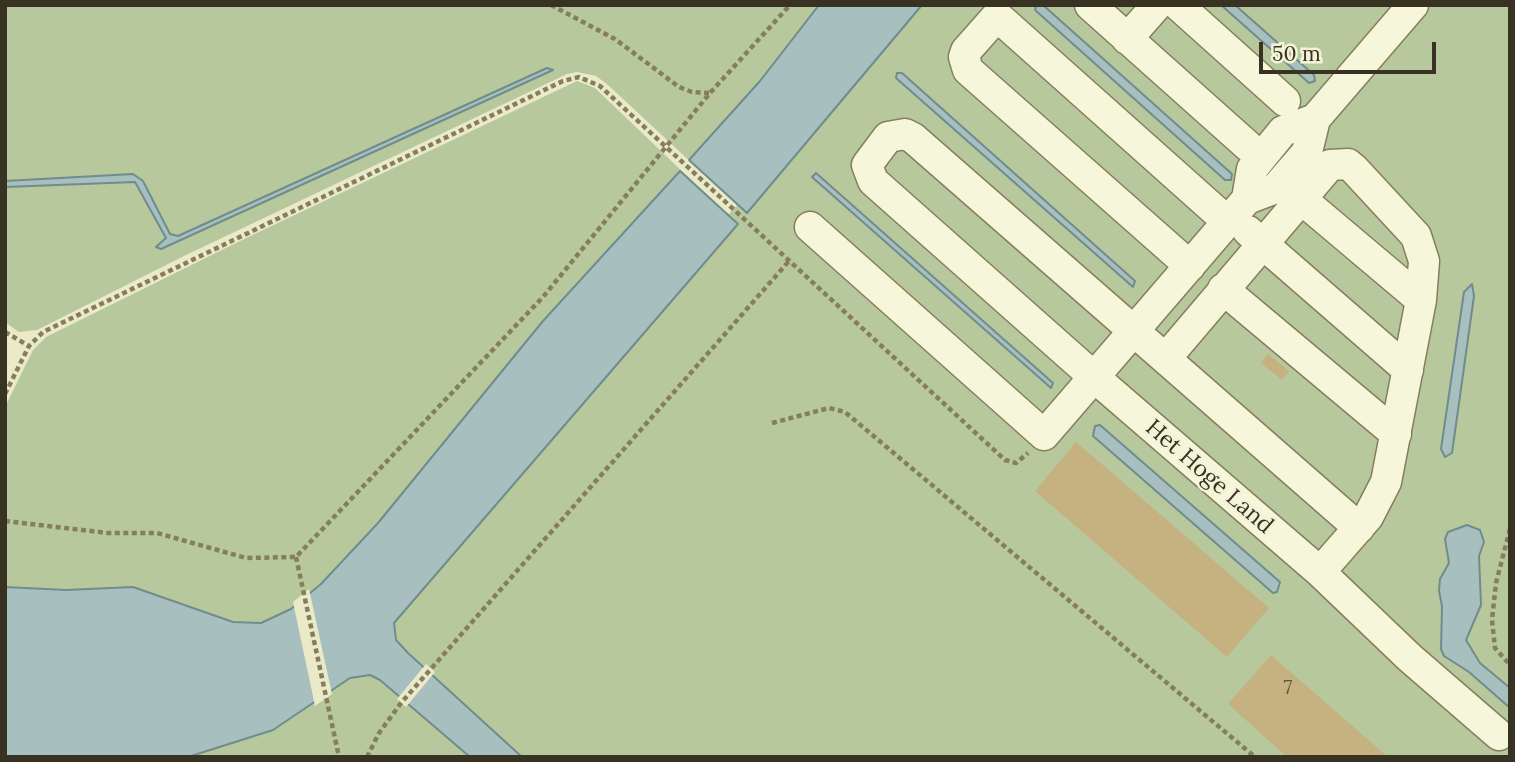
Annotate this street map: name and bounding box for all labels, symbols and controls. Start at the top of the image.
scale bar [1263,28,1440,72]
text: 50 m [1272,40,1321,67]
street label: Het Hoge Land [1140,414,1278,540]
house number: 7 [1284,678,1292,700]

